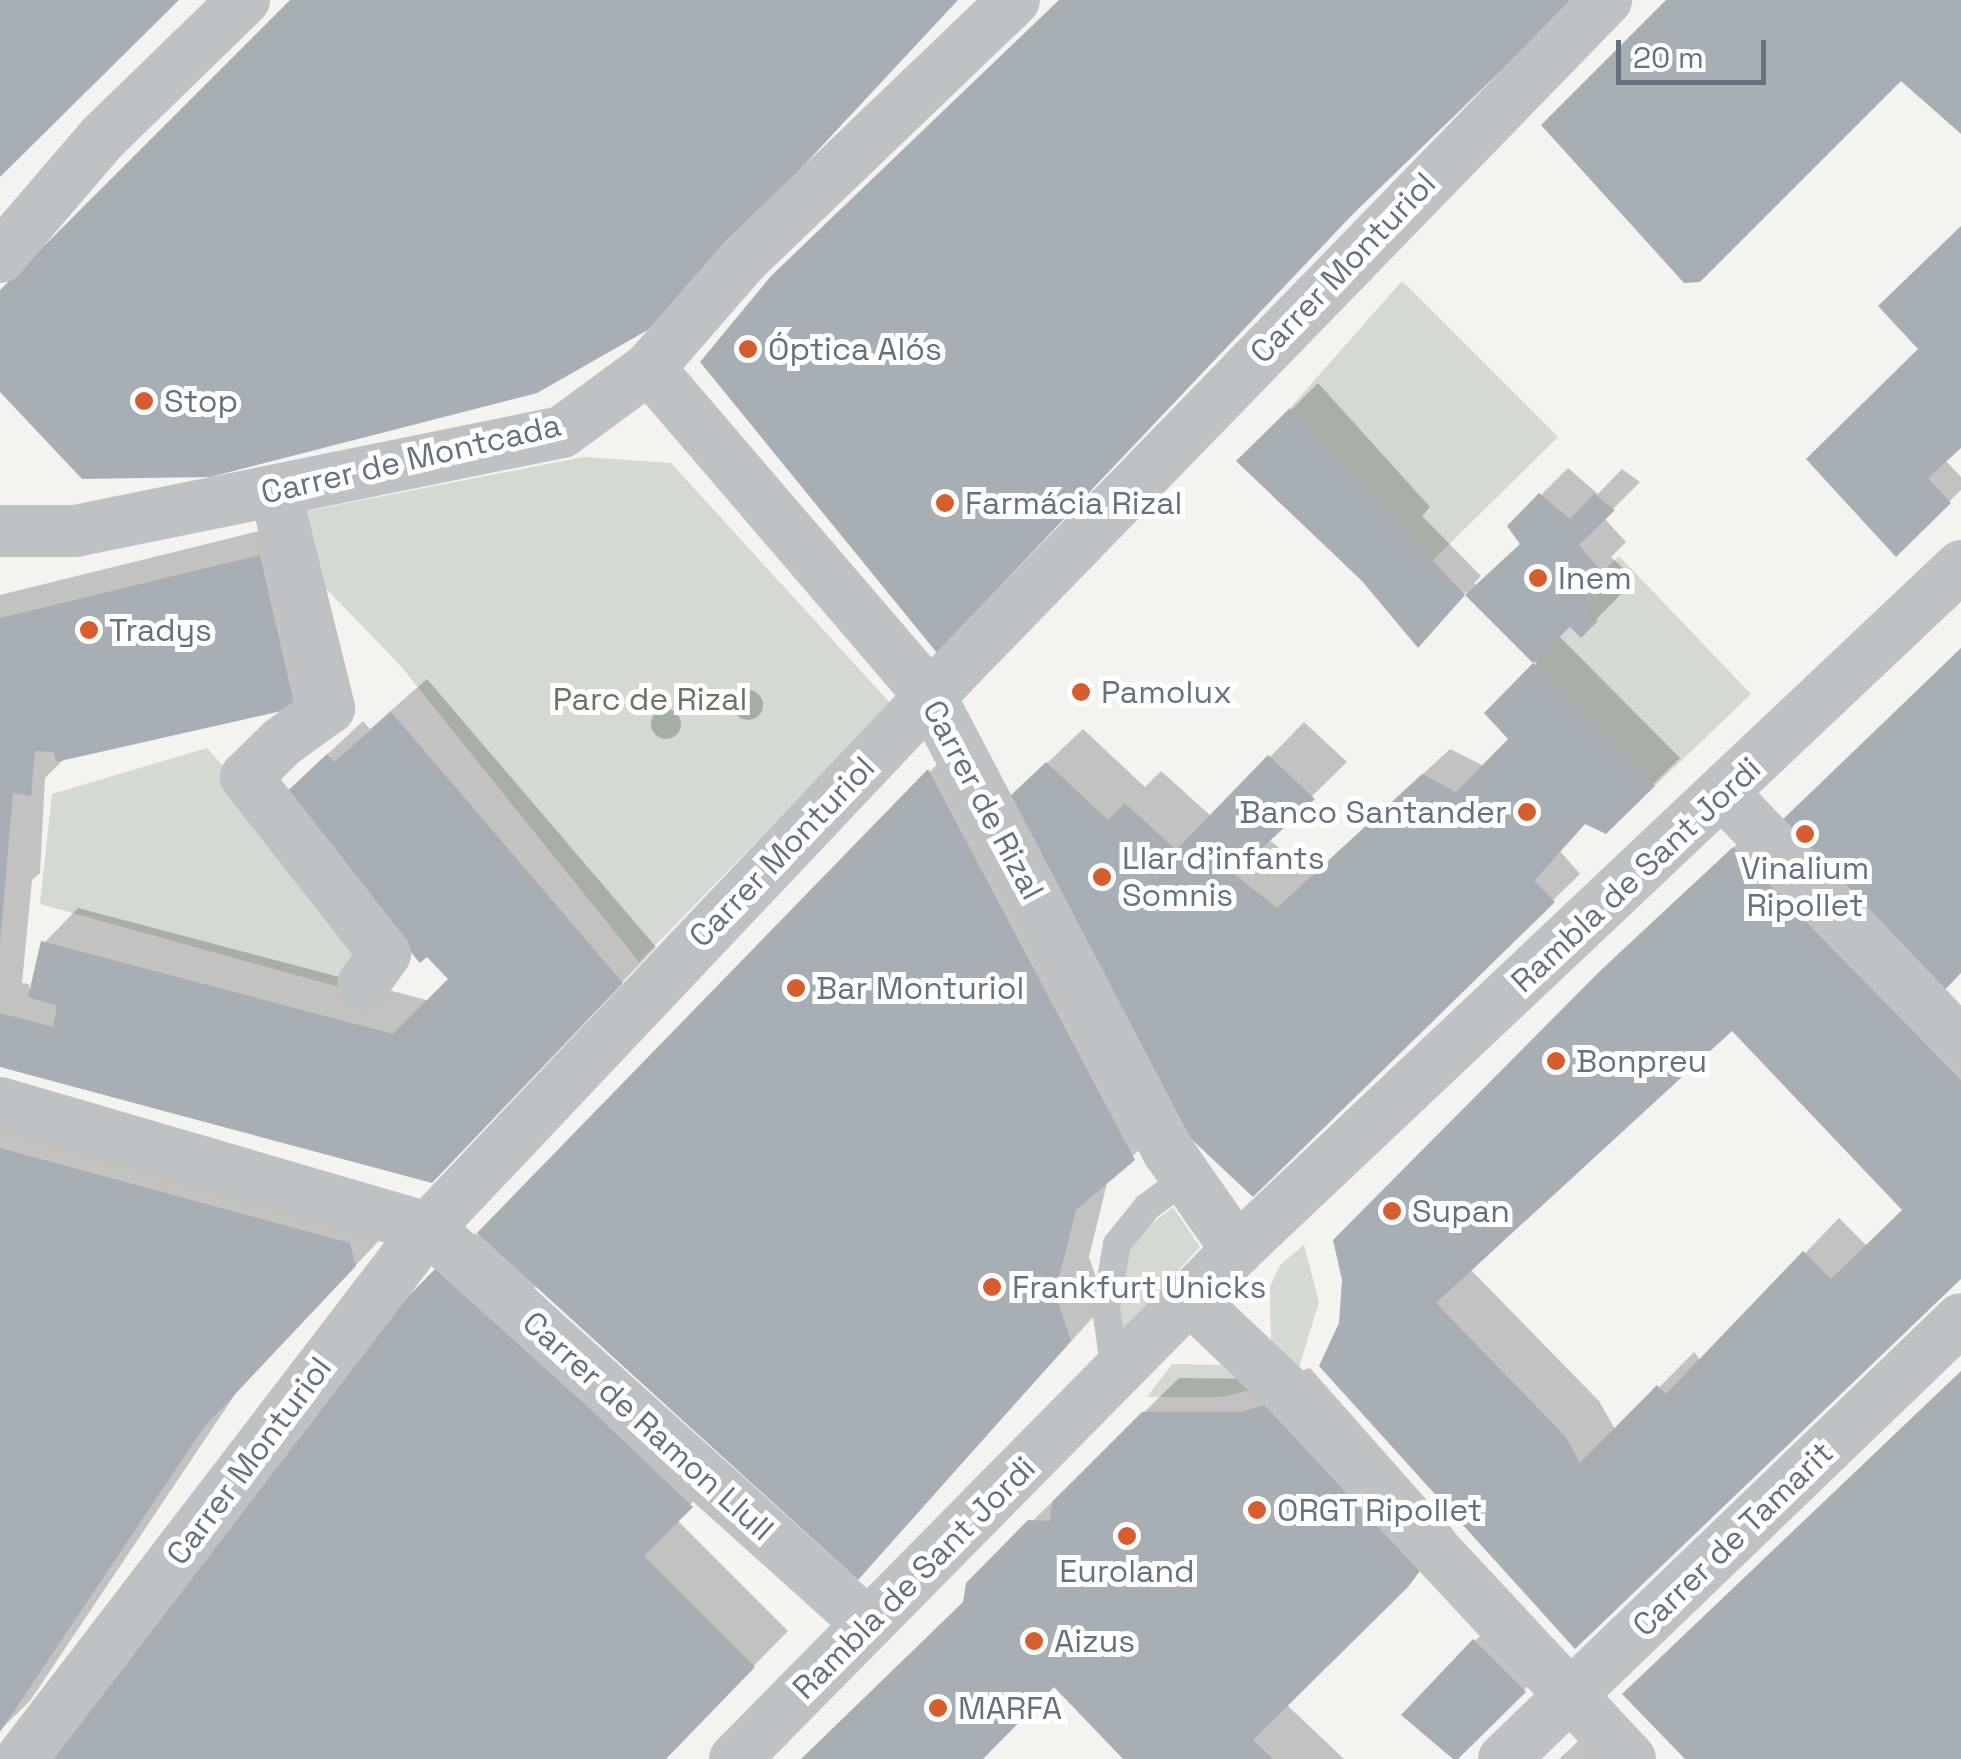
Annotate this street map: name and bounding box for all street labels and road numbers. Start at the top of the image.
street label: Carrer Monturiol [1242,165,1444,371]
street label: Carrer de Montcada [257,406,565,512]
street label: Carrer de Rizal [914,694,1052,906]
street label: Carrer Monturiol [681,749,883,955]
street label: Rambla de Sant Jordi [1503,749,1769,1001]
street label: Carrer de Ramon Llull [515,1303,781,1549]
street label: Carrer Monturiol [158,1350,340,1572]
street label: Carrer de Tamarit [1625,1433,1841,1645]
street label: Rambla de Sant Jordi [785,1449,1043,1707]

